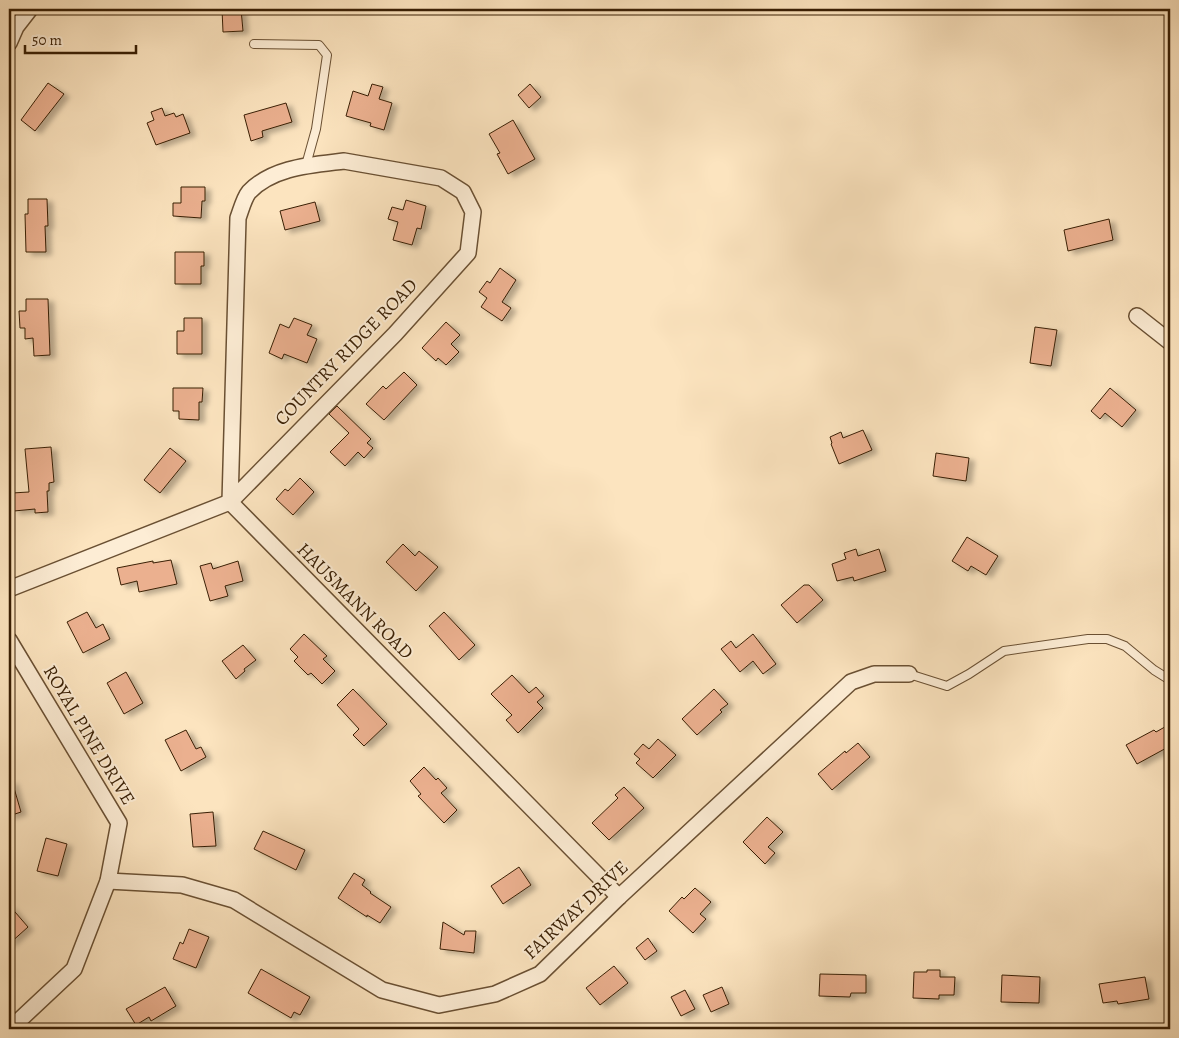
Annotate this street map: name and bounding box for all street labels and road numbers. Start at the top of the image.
street label: COUNTRY RIDGE ROAD [269,273,423,431]
street label: HAUSMANN ROAD [291,537,419,665]
street label: ROYAL PINE DRIVE [37,660,141,810]
street label: FAIRWAY DRIVE [518,855,634,965]

